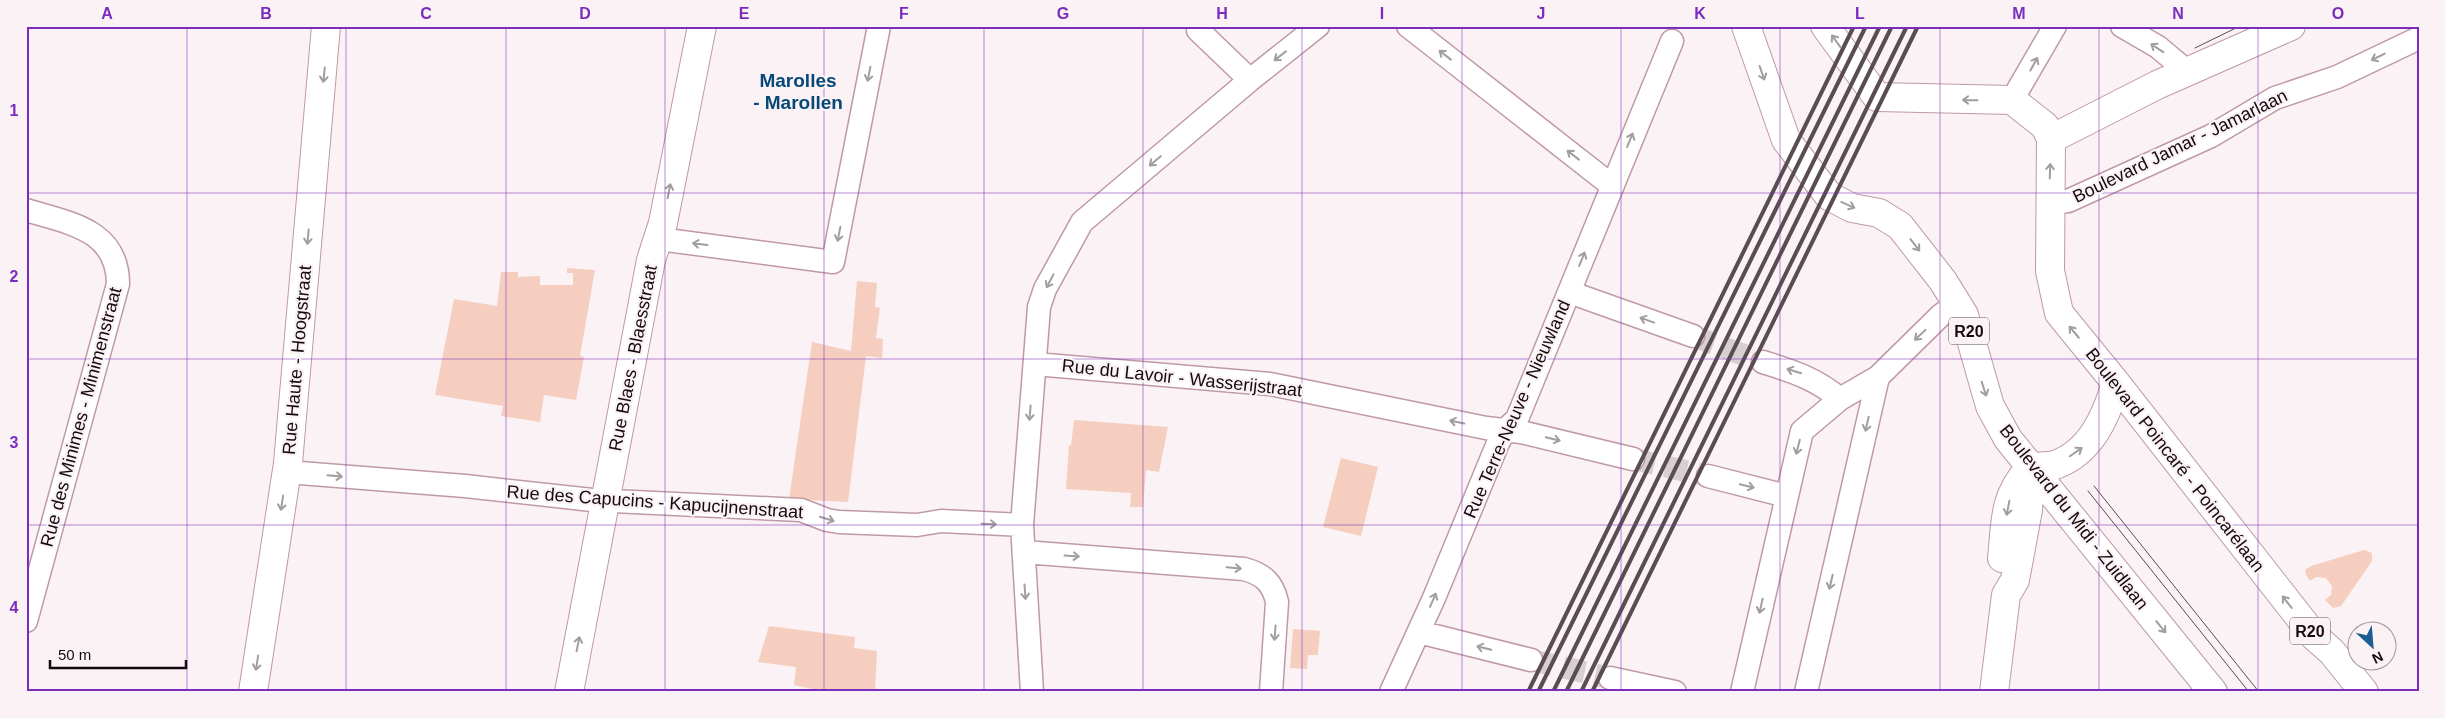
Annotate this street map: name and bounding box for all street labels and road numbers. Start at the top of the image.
street label: Boulevard Jamar - Jamarlaan [2070,85,2290,207]
street label: Rue Blaes - Blaesstraat [605,263,661,453]
street label: Rue Haute - Hoogstraat [279,264,315,456]
street label: Rue des Minimes - Minimenstraat [37,285,125,549]
street label: Rue Terre-Neuve - Nieuwland [1460,297,1574,521]
road number: R20 [1949,318,1989,344]
street label: Boulevard Poincaré - Poincarélaan [2081,344,2269,576]
street label: Rue du Lavoir - Wasserijstraat [1061,355,1303,401]
street label: Boulevard du Midi - Zuidlaan [1996,421,2152,613]
street label: Rue des Capucins - Kapucijnenstraat [506,482,804,522]
road number: R20 [2290,618,2330,644]

